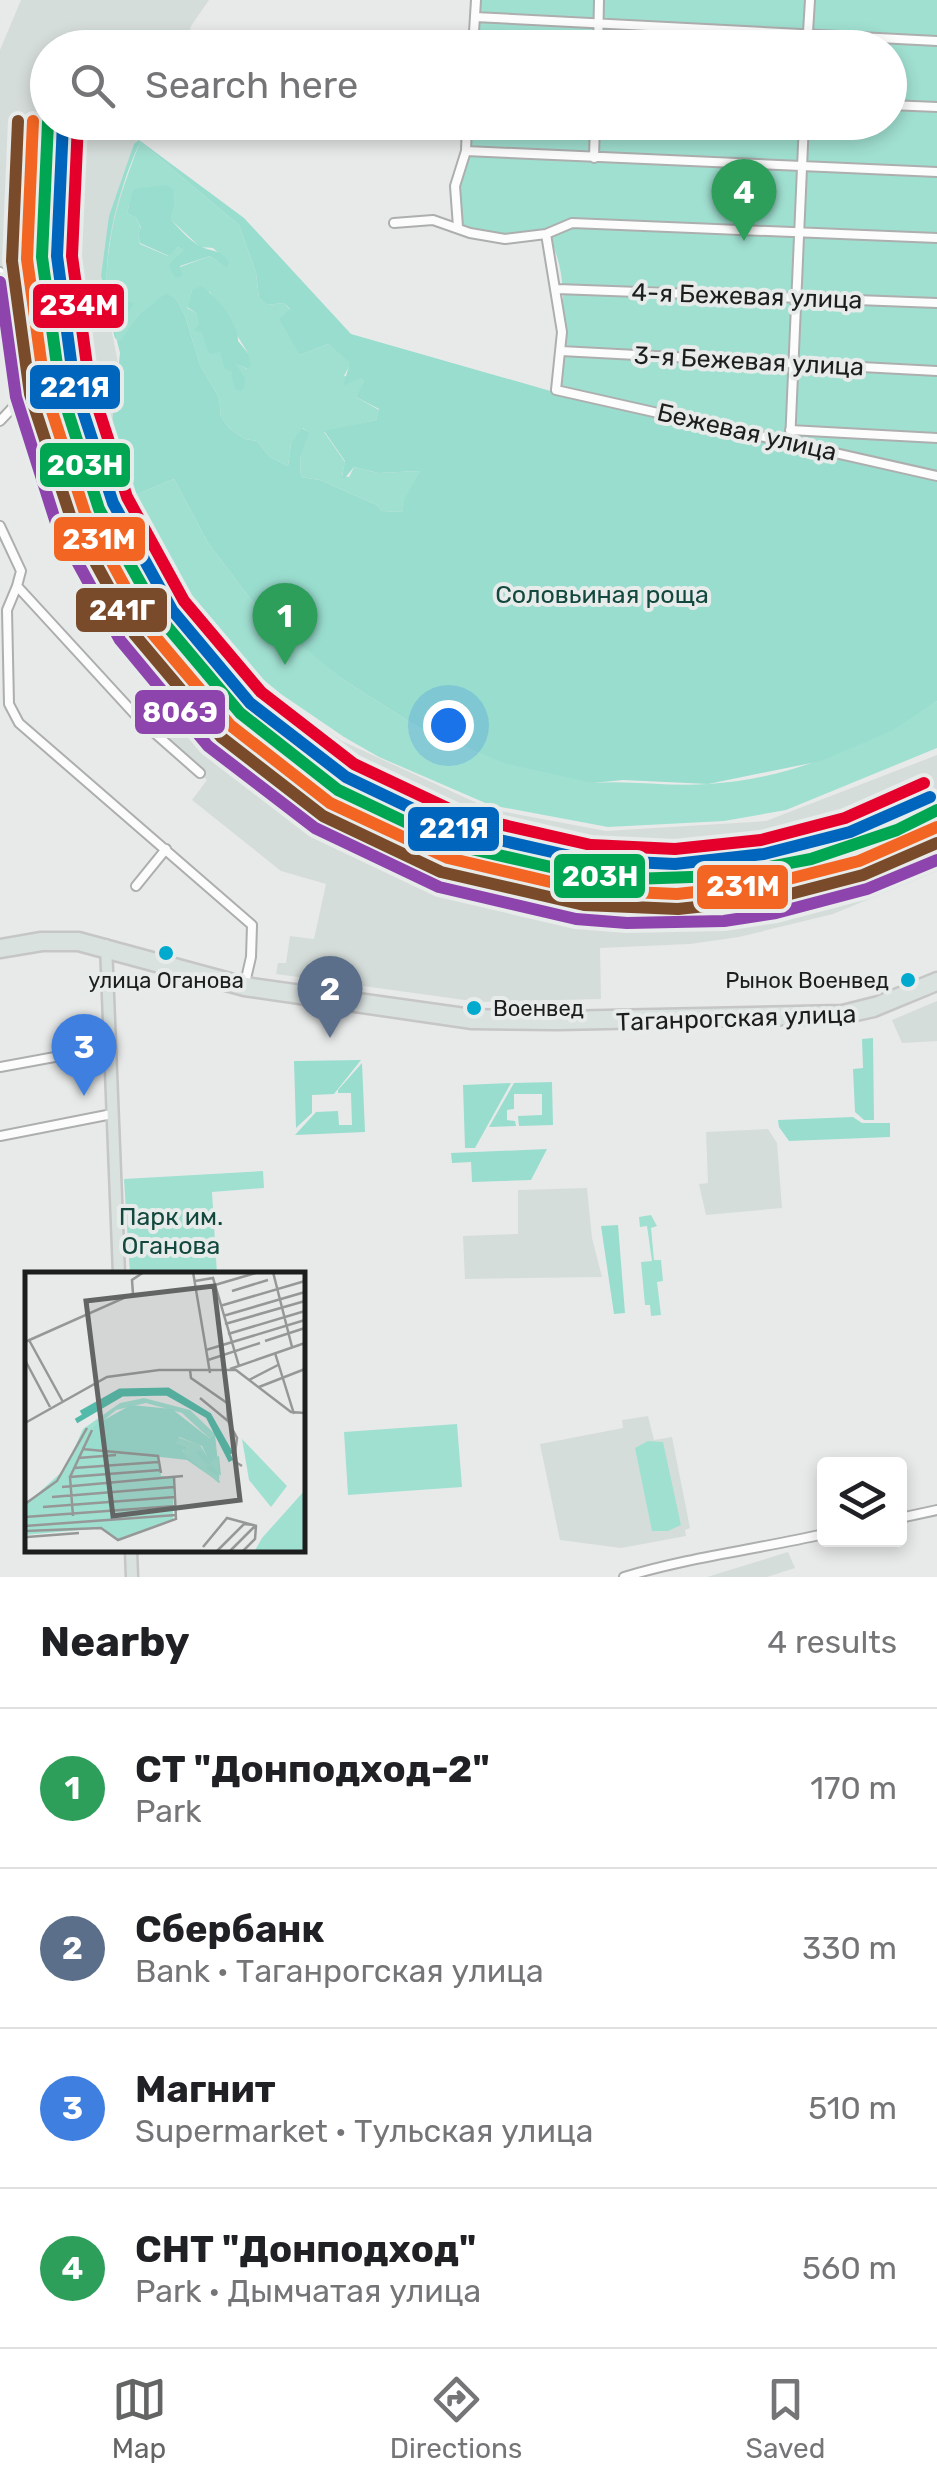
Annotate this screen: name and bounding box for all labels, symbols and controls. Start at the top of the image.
search box [30,30,907,140]
icon: search [65,58,120,113]
text: Search here [145,62,358,108]
pin: 4 [712,158,776,241]
street label: 4-я Бежевая улица [631,277,863,315]
line badge: 234М [31,282,126,330]
text: 234М [40,289,118,322]
street label: 3-я Бежевая улица [633,340,865,382]
line badge: 221Я [28,363,122,411]
text: 221Я [40,371,110,404]
street label: Бежевая улица [654,397,840,467]
line badge: 203Н [38,441,132,489]
text: 203Н [47,449,123,482]
line badge: 231М [52,515,147,563]
text: 231М [62,523,136,556]
park label: Соловьиная роща [495,580,709,609]
pin: 1 [252,582,318,665]
line badge: 241Г [74,586,169,634]
text: 241Г [89,594,155,627]
line badge: 806Э [133,688,227,736]
text: 806Э [142,696,218,729]
your location [423,700,474,751]
line badge: 221Я [406,805,501,853]
text: 221Я [419,812,489,845]
line badge: 203Н [552,852,647,900]
text: 203Н [562,860,638,893]
line badge: 231М [695,863,790,911]
text: 231М [706,870,780,903]
marker: улица Оганова [156,943,176,963]
pin: 2 [298,956,362,1038]
place label: улица Оганова [88,967,244,994]
place label: Рынок Военвед [725,967,889,994]
marker: Рынок Военвед [898,970,918,990]
place label: Военвед [493,995,584,1022]
marker: Военвед [464,998,484,1018]
street label: Таганрогская улица [615,999,857,1037]
pin: 3 [52,1014,116,1096]
park label: Парк им. Оганова [119,1202,223,1260]
inset map [25,1272,305,1552]
map controls [817,1457,907,1547]
button: layers [817,1457,907,1547]
text: Nearby [40,1617,190,1667]
text: 4 results [767,1623,897,1661]
text: СТ "Донподход-2" [135,1746,490,1792]
text: 1 [65,1769,80,1807]
text: 170 m [810,1769,897,1807]
text: Park [135,1792,202,1830]
text: Сбербанк [135,1906,325,1952]
text: 2 [62,1929,83,1967]
text: 330 m [802,1929,897,1967]
text: Bank · Таганрогская улица [135,1952,544,1990]
text: Магнит [135,2066,276,2112]
text: 3 [62,2089,83,2127]
text: 510 m [808,2089,897,2127]
text: Supermarket · Тульская улица [135,2112,593,2150]
text: СНТ "Донподход" [135,2226,476,2272]
text: 4 [62,2249,83,2287]
text: 560 m [802,2249,897,2287]
text: Park · Дымчатая улица [135,2272,481,2310]
tab: Map [112,2372,167,2465]
tab: Directions [390,2372,522,2465]
tab: Saved [745,2372,825,2465]

